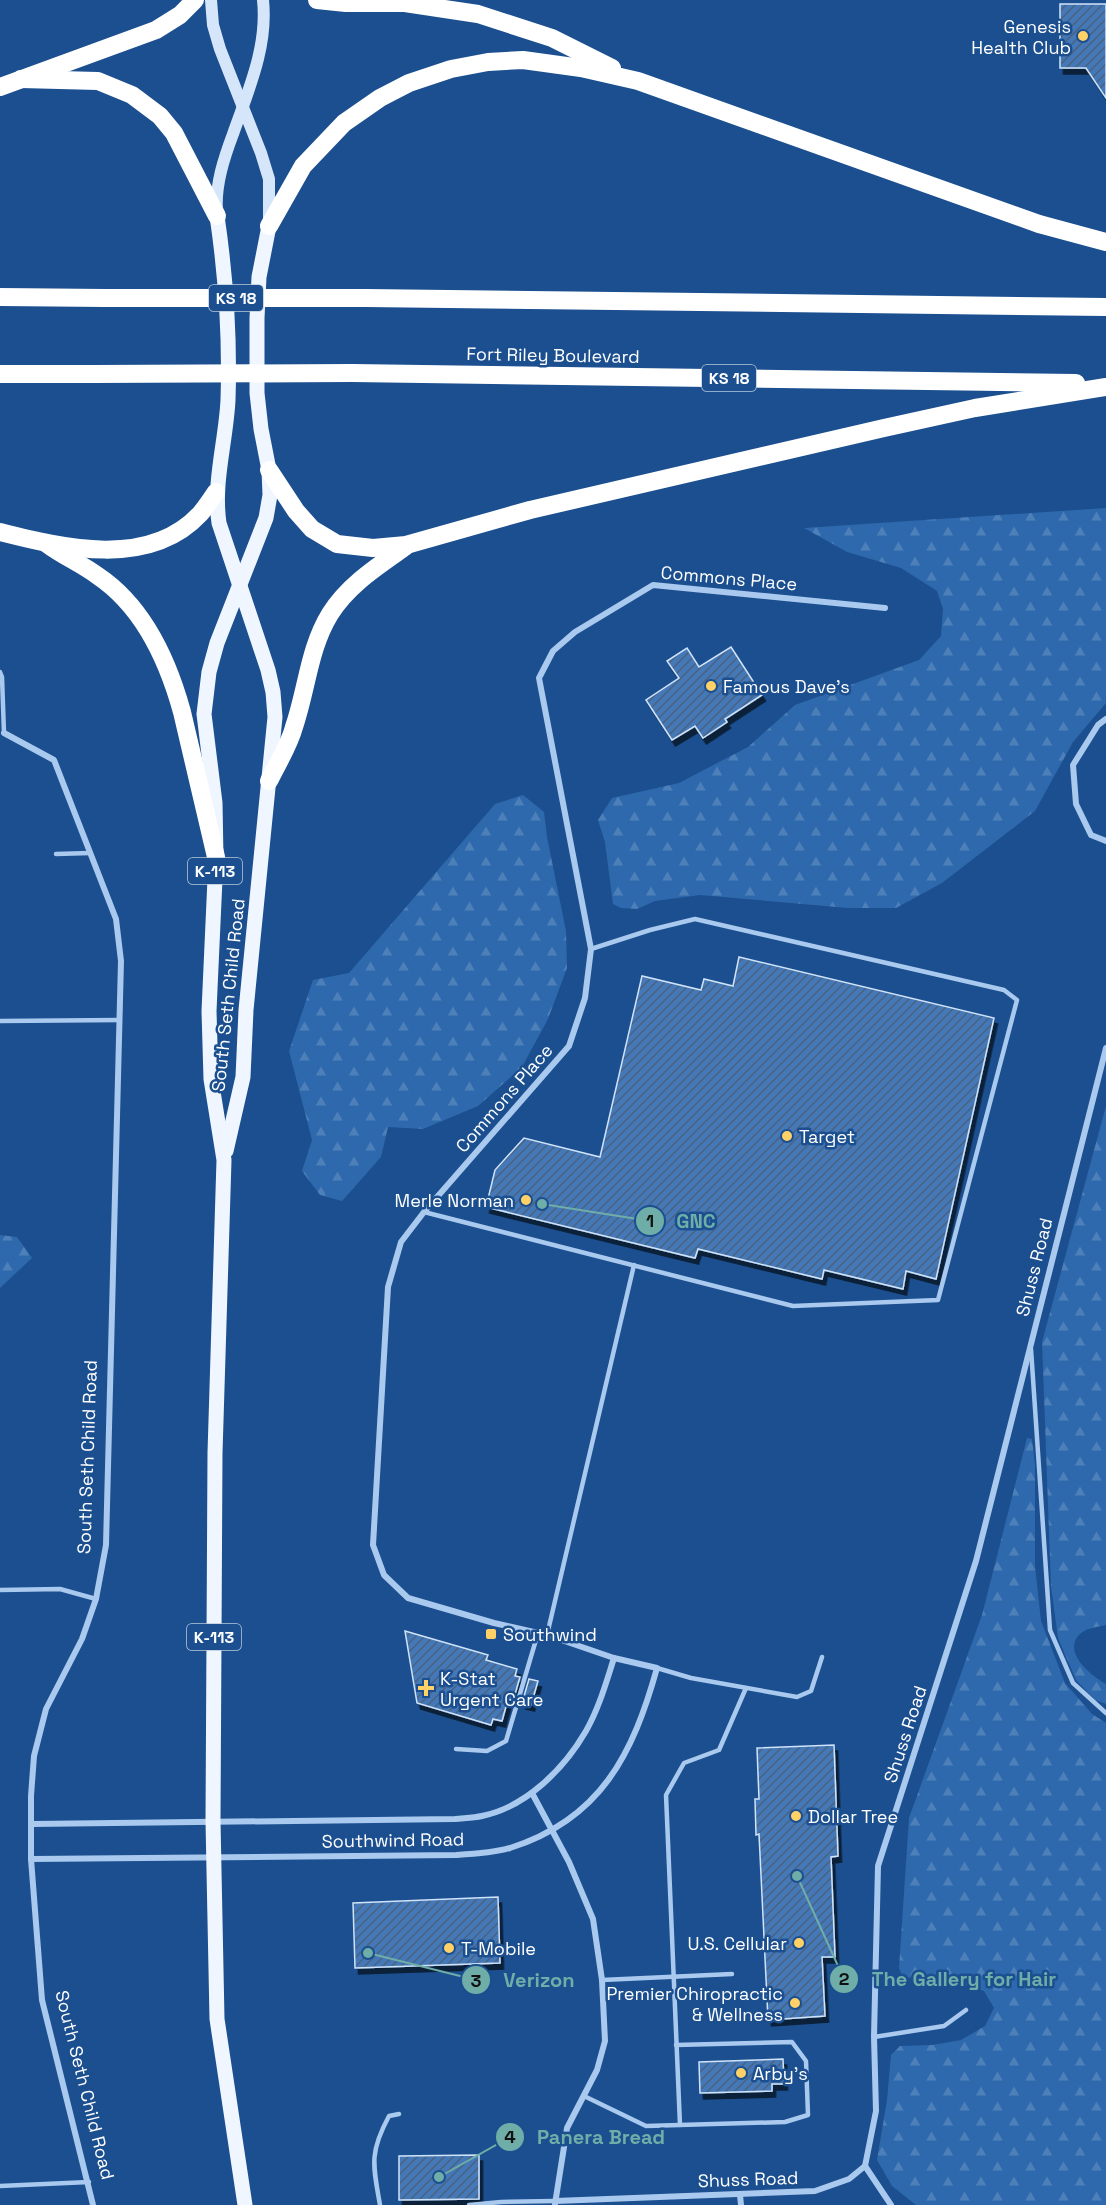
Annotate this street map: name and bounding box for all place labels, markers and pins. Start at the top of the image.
place label: Genesis Health Club [971,15,1071,59]
marker: Genesis Health Club [1076,29,1090,43]
place label: Famous Dave's [723,675,850,698]
marker: Famous Dave's [704,679,718,693]
place label: Target [799,1125,855,1148]
marker: Target [780,1129,794,1143]
place label: Merle Norman [395,1189,514,1212]
marker: Merle Norman [519,1193,533,1207]
callout: GNC [635,1202,728,1240]
place label: Southwind [503,1623,597,1646]
marker: Southwind [484,1627,498,1641]
place label: K-Stat Urgent Care [440,1667,543,1711]
marker: K-Stat Urgent Care [417,1679,435,1697]
place label: Dollar Tree [808,1805,898,1828]
marker: Dollar Tree [789,1809,803,1823]
place label: U.S. Cellular [688,1932,787,1955]
marker: U.S. Cellular [792,1936,806,1950]
place label: T-Mobile [461,1937,536,1960]
marker: T-Mobile [442,1941,456,1955]
callout: The Gallery for Hair [829,1960,1068,1998]
callout: Verizon [461,1961,587,1999]
place label: Premier Chiropractic & Wellness [606,1982,783,2026]
marker: Premier Chiropractic & Wellness [788,1996,802,2010]
place label: Arby's [753,2062,808,2085]
marker: Arby's [734,2066,748,2080]
callout: Panera Bread [495,2118,677,2156]

